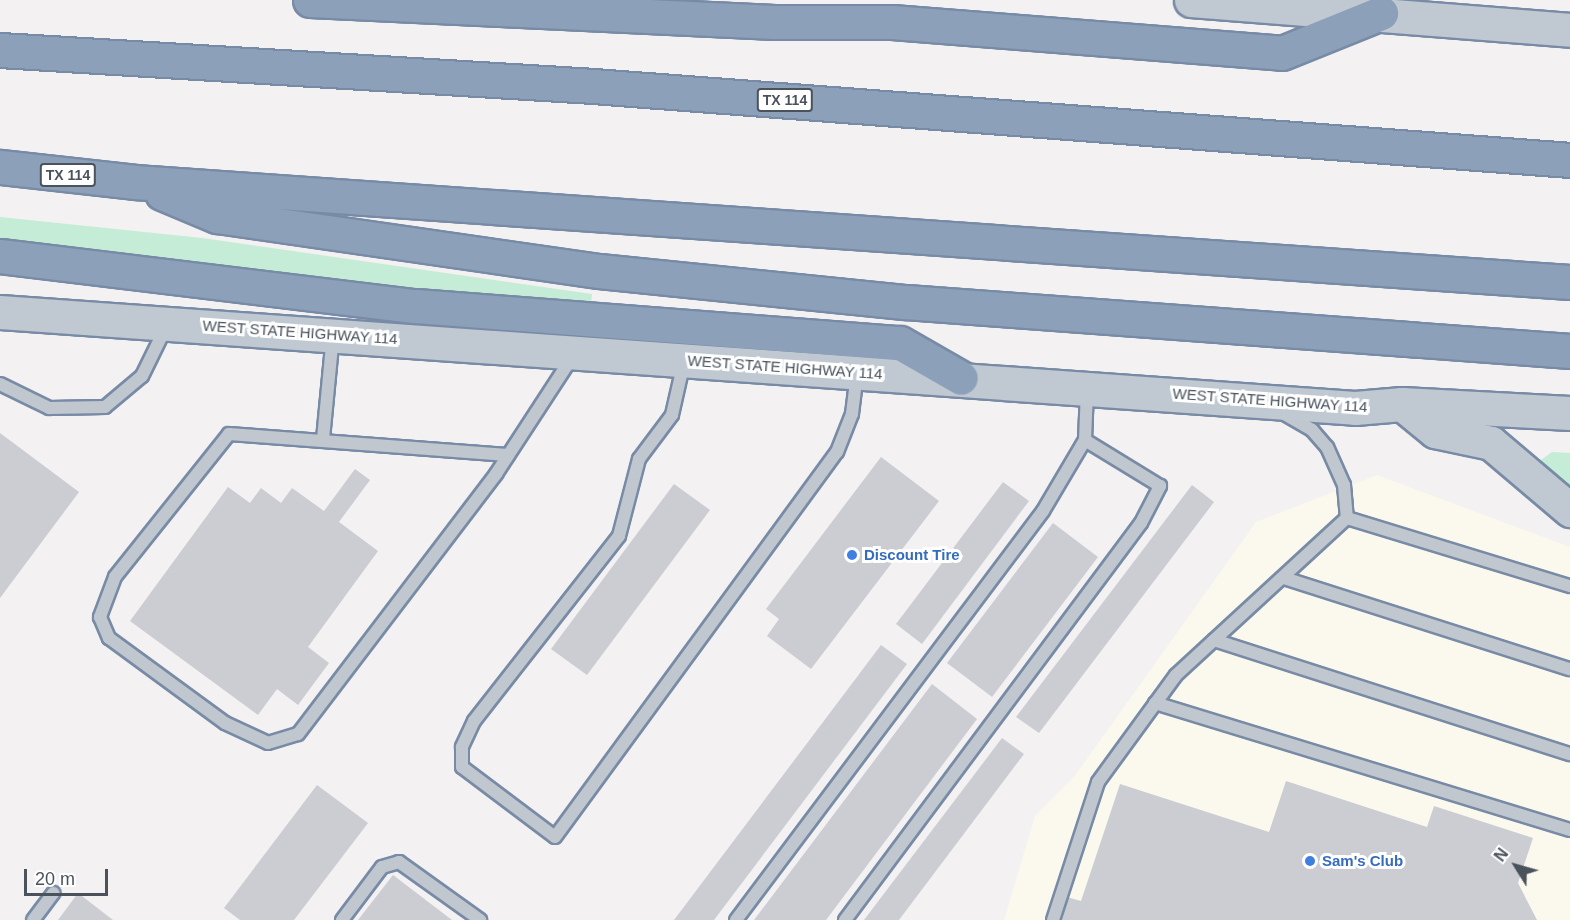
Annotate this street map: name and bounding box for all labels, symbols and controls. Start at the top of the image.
road number: TX 114 [756,89,814,111]
road number: TX 114 [40,164,97,186]
street label: WEST STATE HIGHWAY 114 [202,316,398,348]
street label: WEST STATE HIGHWAY 114 [687,351,883,383]
street label: WEST STATE HIGHWAY 114 [1172,384,1368,416]
place label: Discount Tire [864,546,960,564]
marker: Discount Tire [845,548,859,562]
north arrow [1486,836,1546,896]
text: N [1491,845,1511,865]
place label: Sam's Club [1322,852,1403,870]
marker: Sam's Club [1303,854,1317,868]
scale bar [27,857,111,895]
text: 20 m [35,869,75,889]

